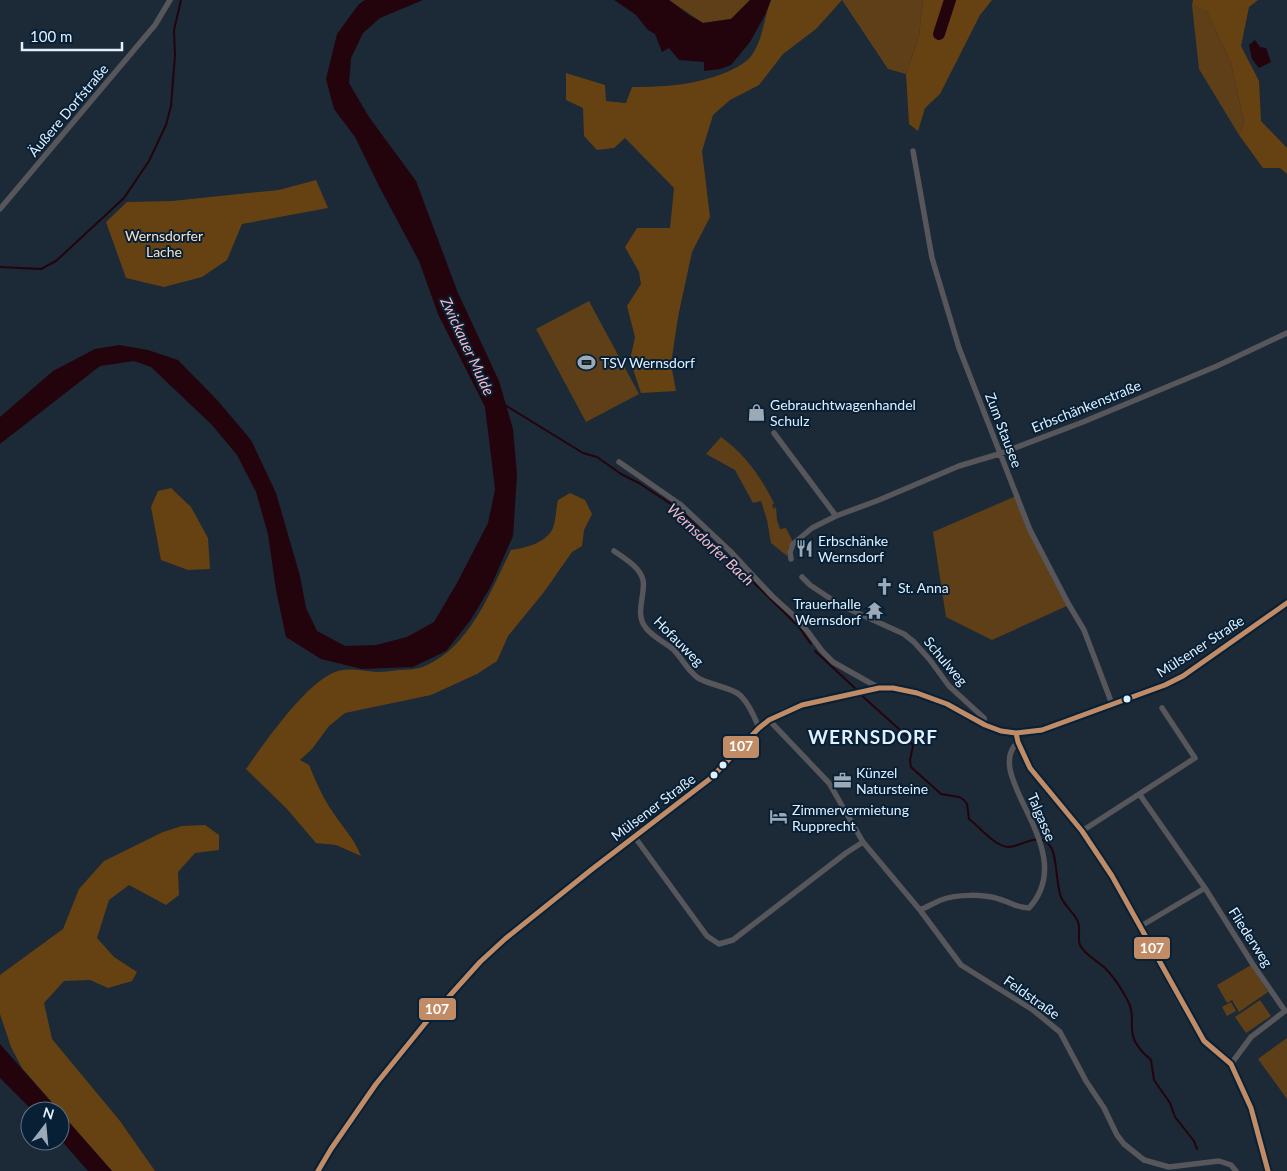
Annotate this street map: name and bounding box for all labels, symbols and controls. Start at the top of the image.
scale bar [22,20,122,52]
text: 100 m [30,27,72,45]
street label: Äußere Dorfstraße [24,60,112,160]
park label: Wernsdorfer Lache [125,227,203,260]
water label: Zwickauer Mulde [437,293,499,398]
sports icon: TSV Wernsdorf [577,352,597,372]
place label: TSV Wernsdorf [601,354,695,371]
street label: Erbschänkenstraße [1029,376,1143,436]
street label: Zum Stausee [982,390,1026,470]
place label: Gebrauchtwagenhandel Schulz [770,396,916,429]
shop icon: Gebrauchtwagenhandel Schulz [746,402,766,422]
water label: Wernsdorfer Bach [664,499,758,589]
place label: Erbschänke Wernsdorf [818,532,888,565]
restaurant icon: Erbschänke Wernsdorf [794,538,814,558]
church icon: St. Anna [874,577,894,597]
place label: St. Anna [898,579,949,596]
place label: Trauerhalle Wernsdorf [793,595,861,628]
temple icon: Trauerhalle Wernsdorf [865,601,885,621]
street label: Mülsener Straße [1153,611,1247,681]
street label: Hofauweg [651,613,707,669]
street label: Schulweg [921,633,971,689]
unlabelled marker [1122,694,1132,704]
district label: WERNSDORF [808,725,938,748]
line badge: 107 [722,735,760,759]
text: 107 [729,737,753,754]
unlabelled marker [718,760,728,770]
place label: Künzel Natursteine [856,764,928,797]
street label: Mülsener Straße [608,770,698,844]
unlabelled marker [709,770,719,780]
office icon: Künzel Natursteine [832,770,852,790]
street label: Talgasse [1024,790,1060,844]
place label: Zimmervermietung Rupprecht [792,801,909,834]
hotel icon: Zimmervermietung Rupprecht [768,807,788,827]
street label: Fliederweg [1225,904,1277,970]
line badge: 107 [1133,936,1171,960]
text: 107 [1140,939,1164,956]
street label: Feldstraße [1001,972,1063,1022]
line badge: 107 [418,997,457,1021]
text: 107 [425,1000,449,1017]
north arrow [20,1101,70,1151]
text: N [41,1103,56,1123]

